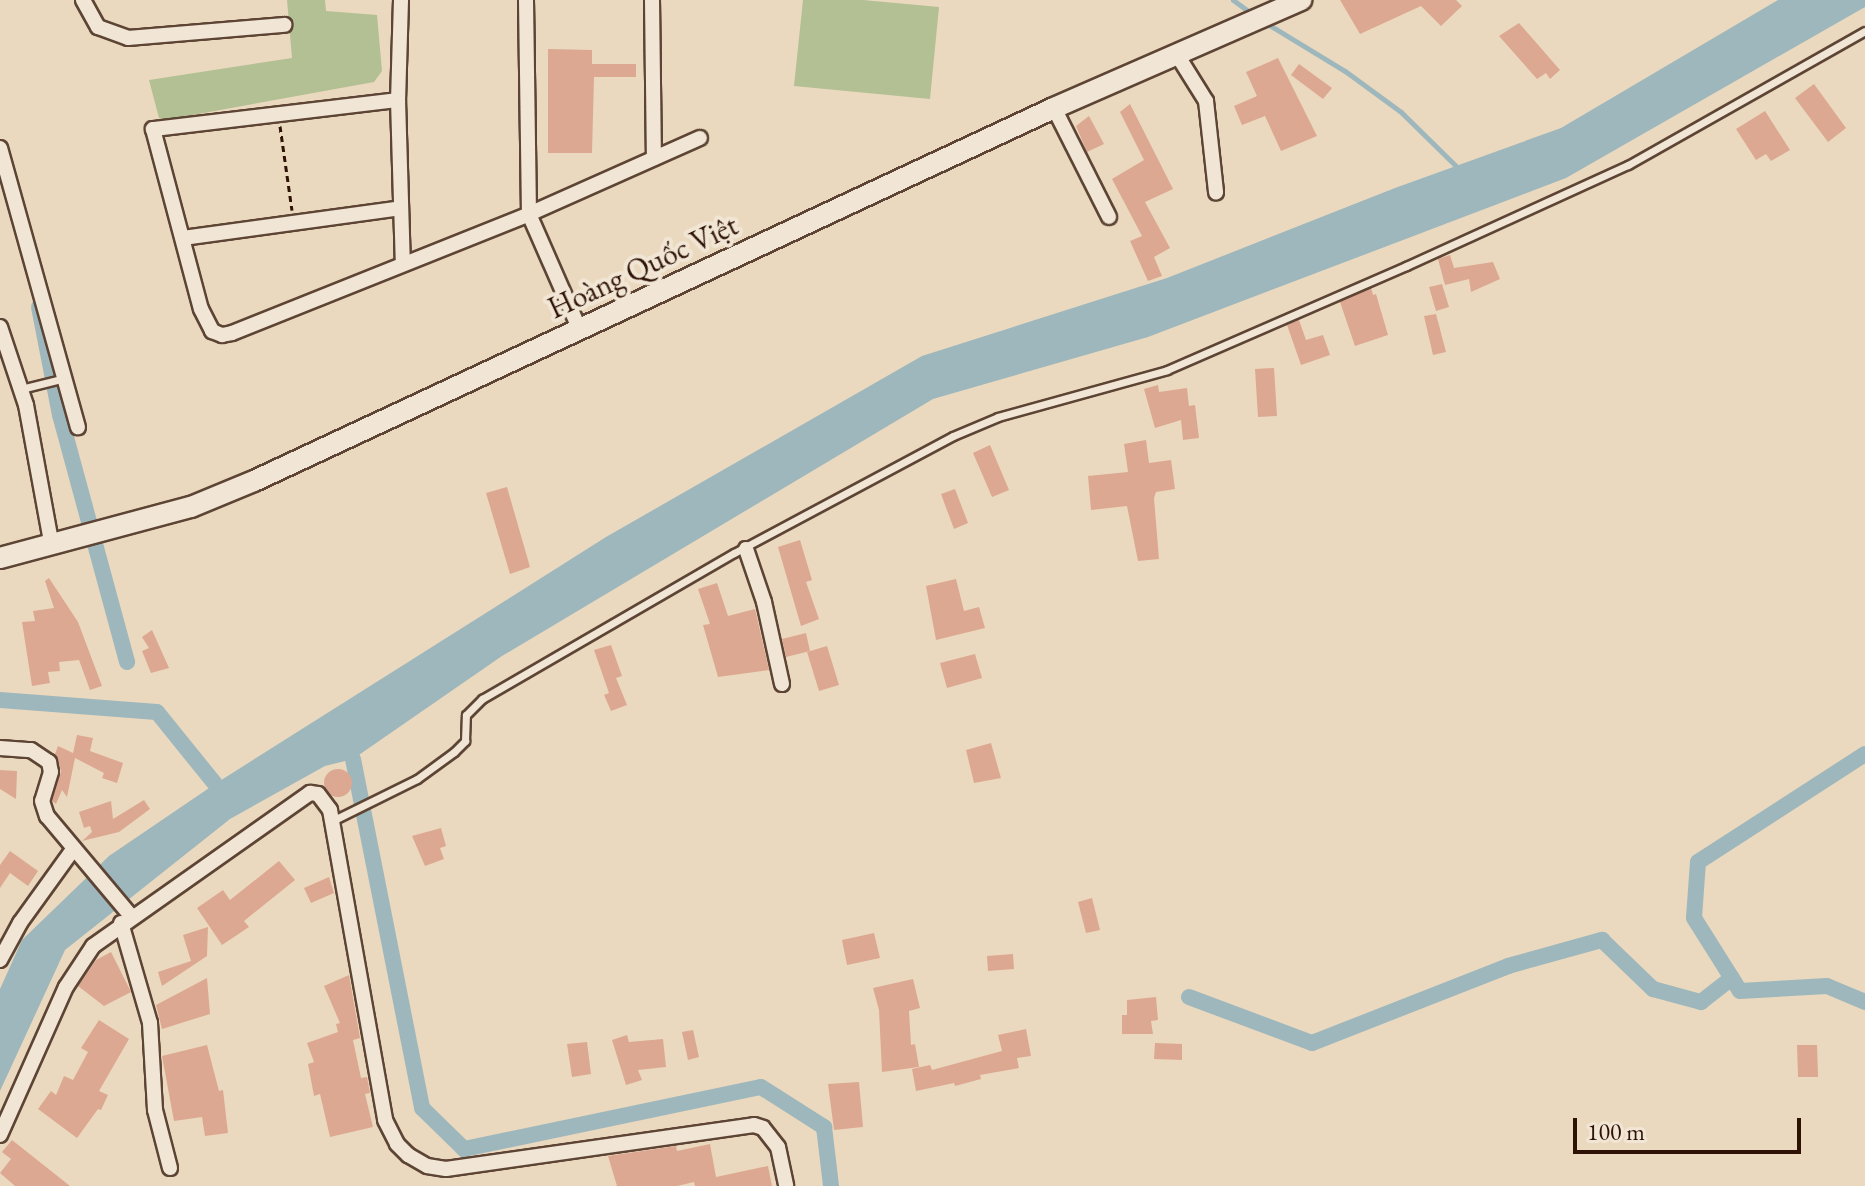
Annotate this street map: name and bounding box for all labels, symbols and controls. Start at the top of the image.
street label: Hoàng Quốc Việt [542,207,744,327]
scale bar [1577,1102,1805,1152]
text: 100 m [1587,1116,1645,1147]

